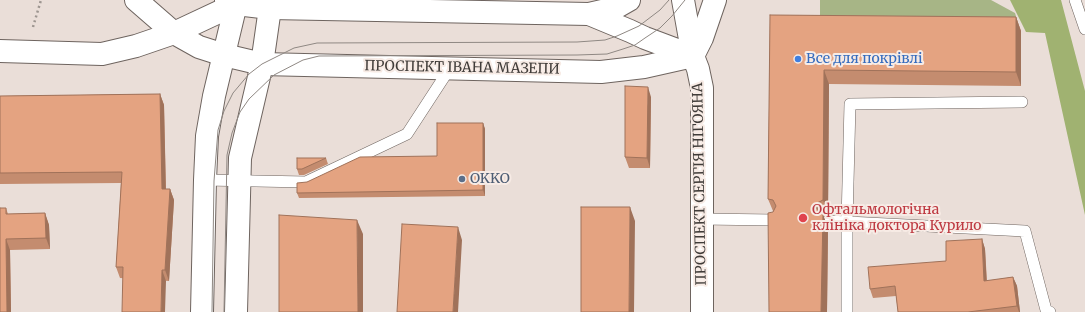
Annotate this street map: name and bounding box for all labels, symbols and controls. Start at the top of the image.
place label: Все для покрівлі [806,51,923,67]
marker: Все для покрівлі [793,54,803,64]
street label: ПРОСПЕКТ ІВАНА МАЗЕПИ [364,58,560,78]
street label: ПРОСПЕКТ СЕРГІЯ НІГОЯНА [690,82,710,286]
place label: OKKO [470,171,510,187]
marker: OKKO [457,174,467,184]
place label: Офтальмологічна клініка доктора Курило [812,202,981,234]
marker: Офтальмологічна клініка доктора Курило [797,212,809,224]

